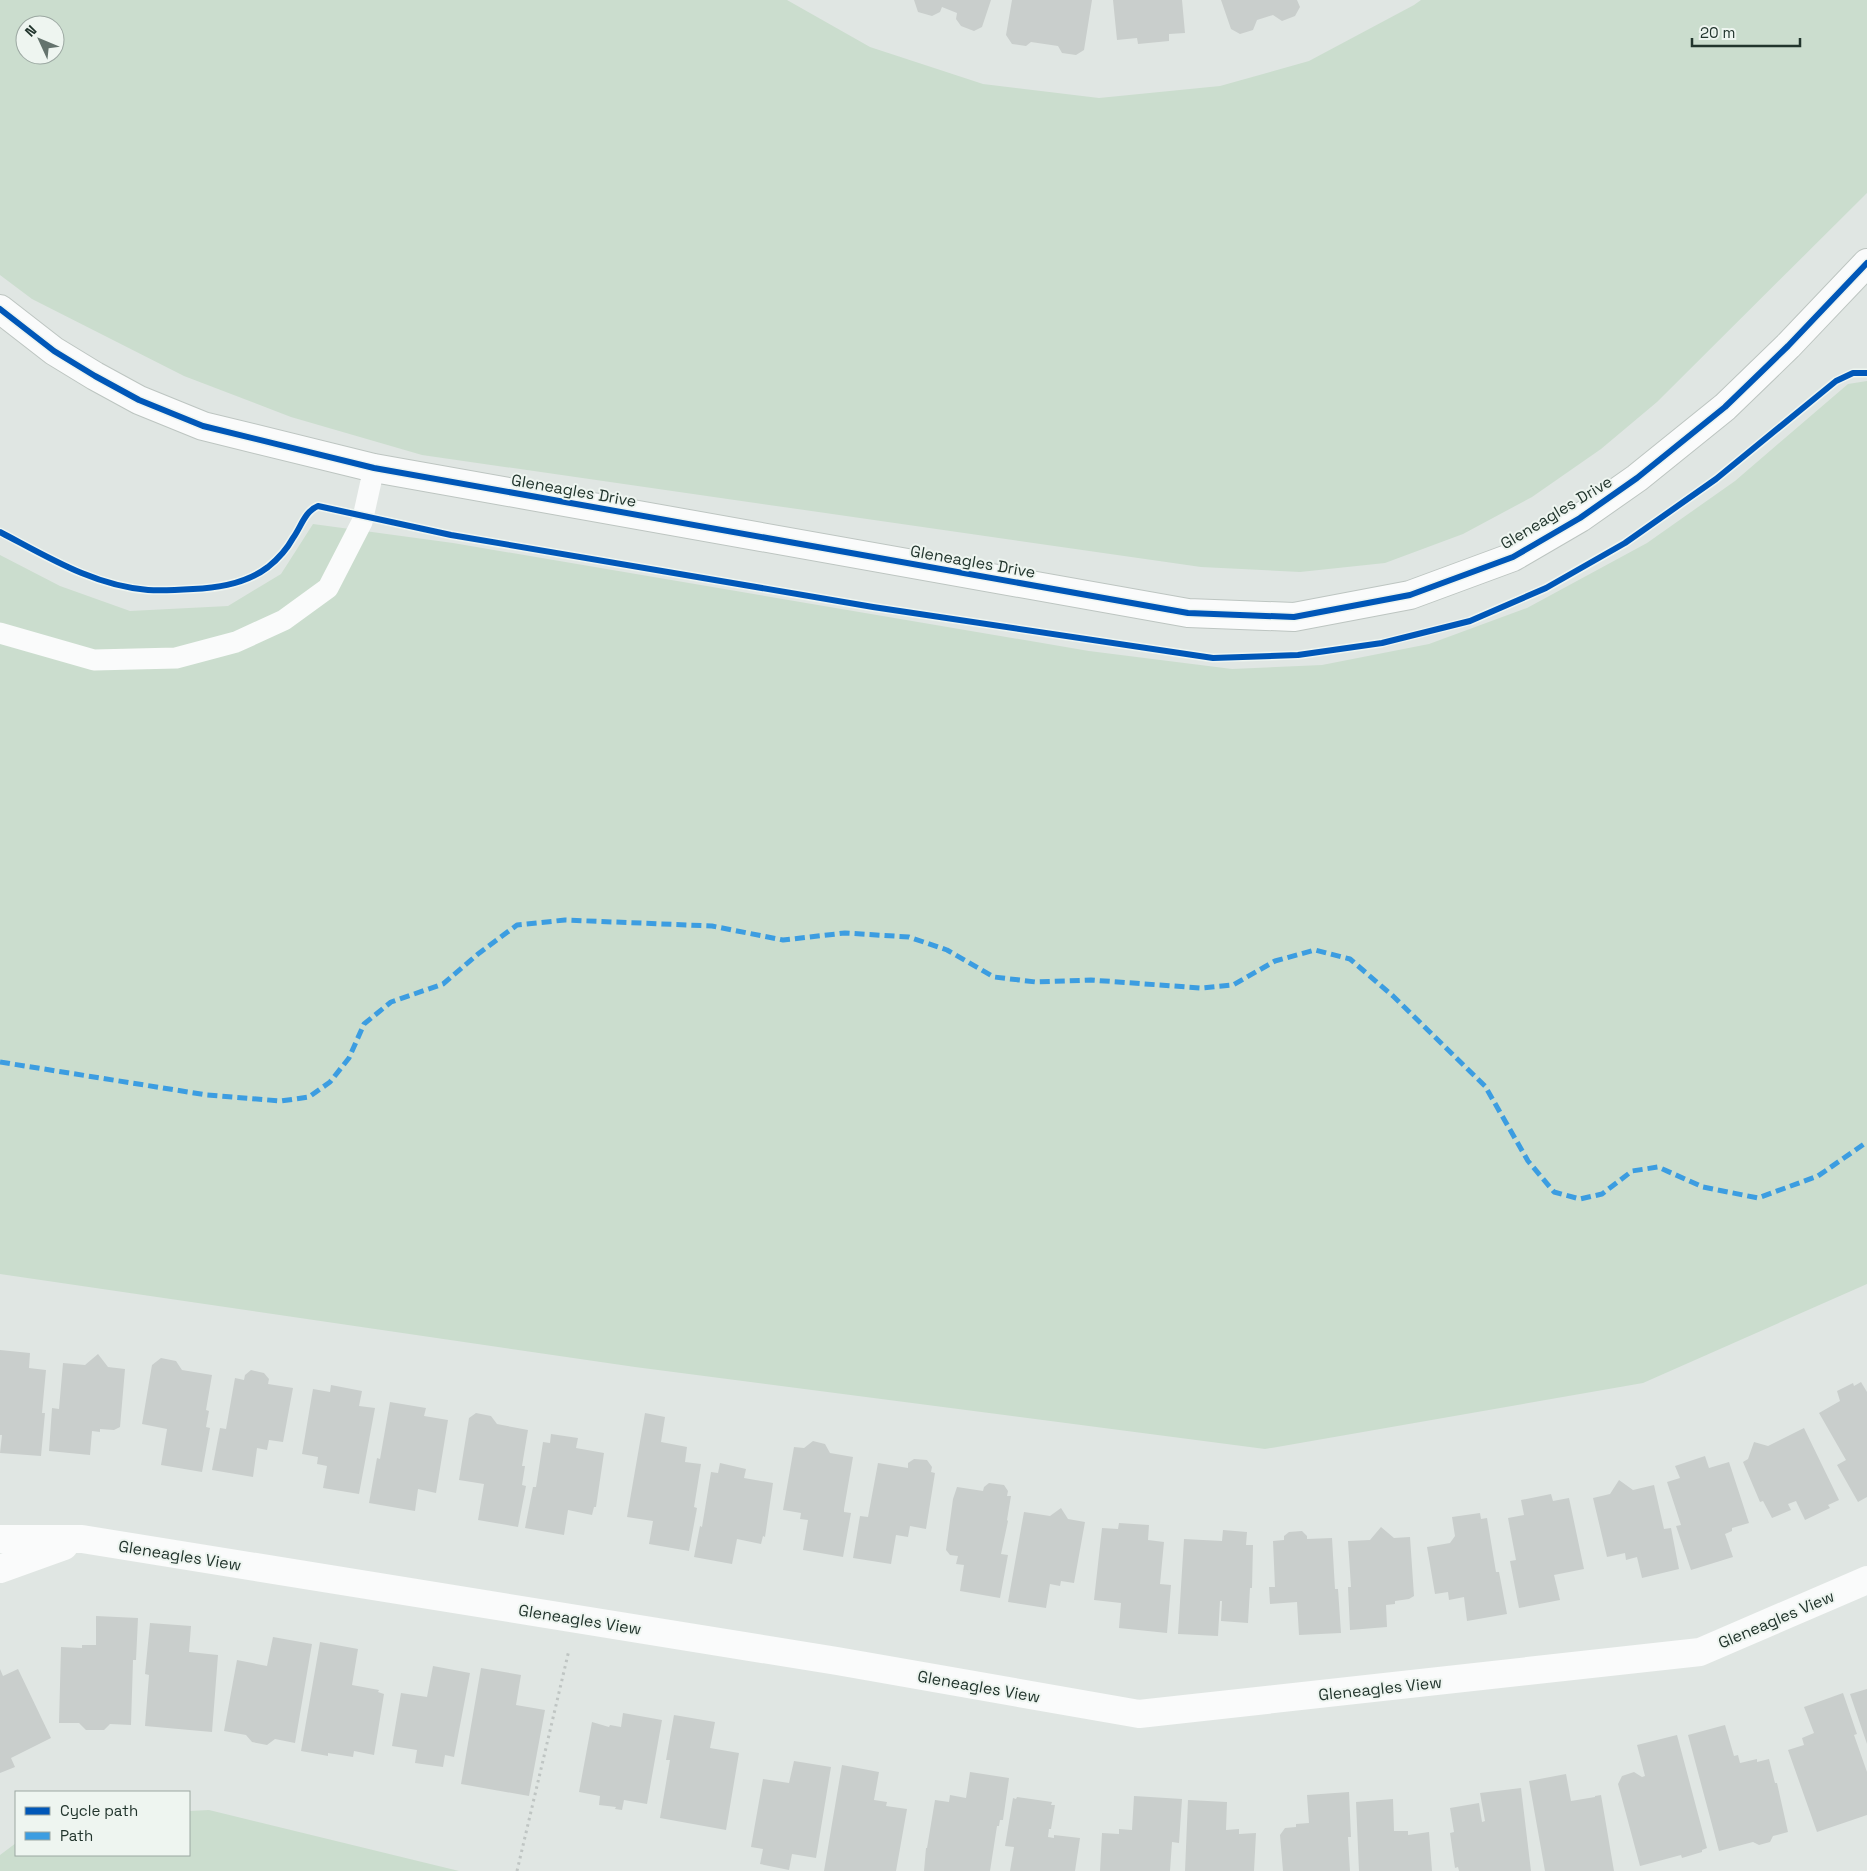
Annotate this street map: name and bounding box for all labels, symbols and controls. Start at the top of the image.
north arrow [15,15,65,65]
scale bar [1692,15,1800,47]
text: N [21,21,40,41]
text: 20 m [1700,23,1735,42]
street label: Gleneagles Drive [510,469,638,512]
street label: Gleneagles Drive [1497,471,1616,554]
street label: Gleneagles Drive [909,540,1037,583]
street label: Gleneagles View [117,1535,243,1576]
street label: Gleneagles View [1715,1586,1837,1653]
street label: Gleneagles View [517,1599,643,1640]
street label: Gleneagles View [916,1665,1042,1708]
street label: Gleneagles View [1317,1672,1443,1705]
legend [15,1791,190,1856]
text: Cycle path [60,1801,138,1820]
text: Path [60,1826,93,1845]

